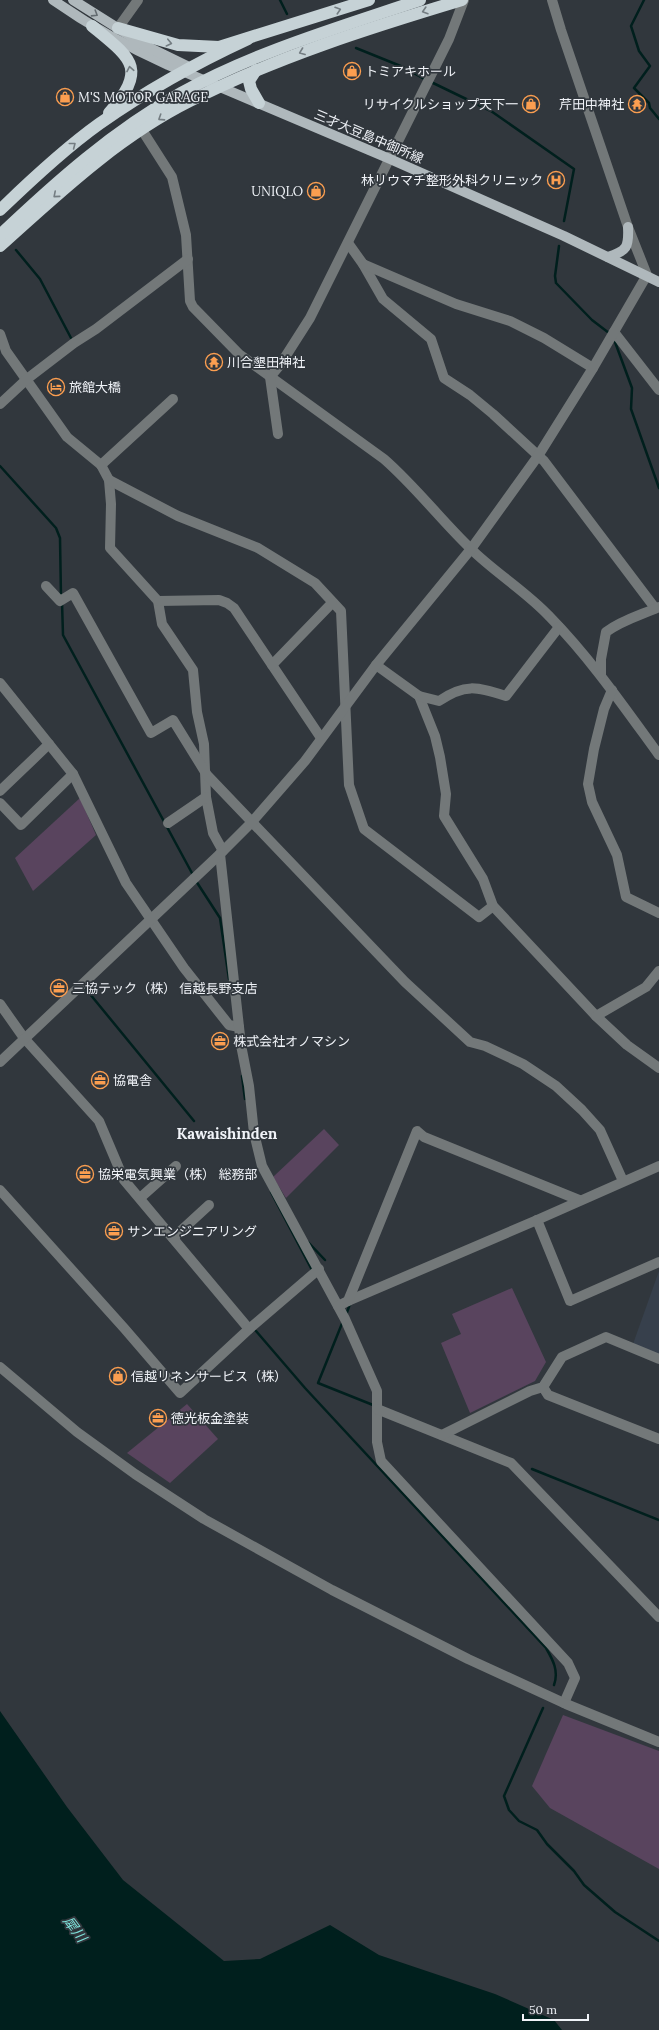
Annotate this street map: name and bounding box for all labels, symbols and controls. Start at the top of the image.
one-way arrow [334,6,341,15]
one-way arrow [422,6,429,15]
one-way arrow [91,9,98,17]
one-way arrow [166,38,172,46]
one-way arrow [298,48,305,56]
shop icon: トミアキホール [342,61,362,81]
place label: トミアキホール [365,63,456,80]
one-way arrow [126,66,135,72]
shop icon: M'S MOTOR GARAGE [55,87,75,107]
place label: M'S MOTOR GARAGE [78,89,208,106]
shop icon: リサイクルショップ天下一 [521,94,541,114]
temple icon: 芹田中神社 [627,94,647,114]
place label: リサイクルショップ天下一 [363,96,518,113]
place label: 芹田中神社 [559,96,624,113]
street label: 三才大豆島中御所線 [312,106,426,167]
one-way arrow [158,113,165,121]
one-way arrow [68,142,75,149]
hospital icon: 林リウマチ整形外科クリニック [546,170,566,190]
place label: 林リウマチ整形外科クリニック [361,172,543,189]
shop icon: UNIQLO [306,181,326,201]
place label: UNIQLO [251,183,303,200]
one-way arrow [54,191,61,198]
temple icon: 川合墾田神社 [204,352,224,372]
place label: 川合墾田神社 [227,354,305,371]
hotel icon: 旅館大橋 [46,377,66,397]
place label: 旅館大橋 [69,379,121,396]
office icon: 三協テック（株） 信越長野支店 [49,978,69,998]
place label: 三協テック（株） 信越長野支店 [72,980,257,997]
office icon: 株式会社オノマシン [210,1031,230,1051]
place label: 株式会社オノマシン [233,1033,350,1050]
office icon: 協電舎 [90,1070,110,1090]
place label: 協電舎 [113,1072,152,1089]
district label: Kawaishinden [177,1124,278,1143]
office icon: 協栄電気興業（株） 総務部 [75,1164,95,1184]
place label: 協栄電気興業（株） 総務部 [98,1166,257,1183]
office icon: サンエンジニアリング [104,1221,124,1241]
place label: サンエンジニアリング [127,1223,257,1240]
shop icon: 信越リネンサービス（株） [108,1366,128,1386]
place label: 信越リネンサービス（株） [131,1368,287,1385]
office icon: 徳光板金塗装 [148,1408,168,1428]
place label: 徳光板金塗装 [171,1410,249,1427]
water label: 犀川 [59,1912,92,1947]
scale bar [523,1996,588,2022]
text: 50 m [529,2002,557,2017]

